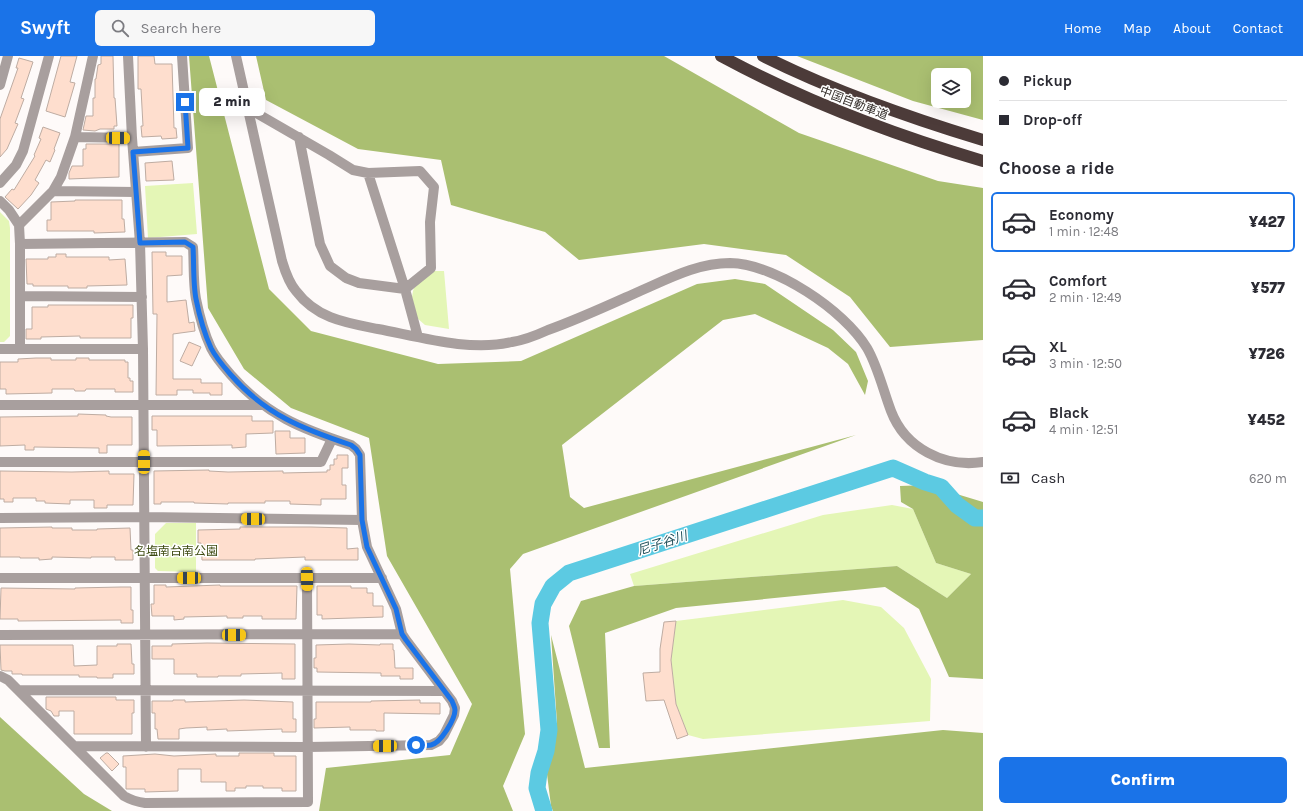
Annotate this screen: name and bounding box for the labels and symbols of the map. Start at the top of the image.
street label: 中国自動車道 [818,84,890,122]
callout: 2 min [199,88,265,116]
route end [176,93,194,111]
car [106,132,130,144]
car [138,450,150,474]
car [241,513,265,525]
water label: 尼子谷川 [635,527,691,558]
park label: 名塩南台南公園 [134,544,218,558]
car [301,567,313,591]
car [177,572,201,584]
car [222,629,246,641]
route start [407,736,425,754]
car [373,740,397,752]

